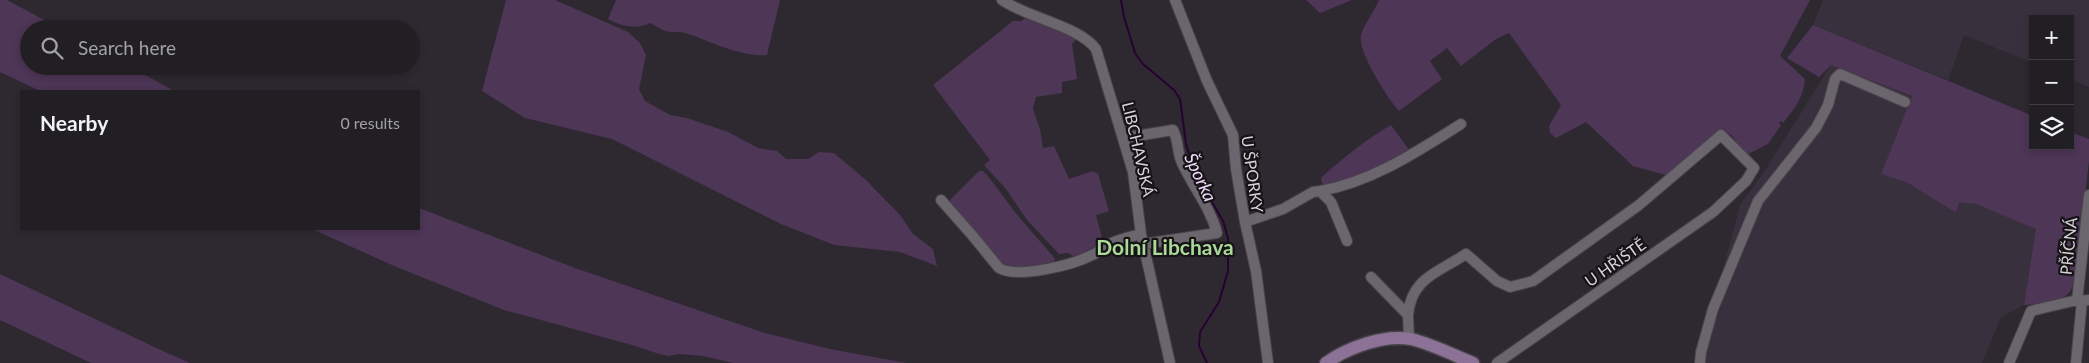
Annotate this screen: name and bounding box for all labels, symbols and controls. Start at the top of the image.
map controls [2029,15,2074,150]
button: + [2029,15,2074,60]
search box [20,20,420,75]
icon: search [38,34,66,62]
text: Search here [78,36,176,59]
button: − [2029,60,2074,105]
street label: LIBCHAVSKÁ [1119,100,1159,198]
button: layers [2029,105,2074,150]
text: Nearby [40,110,108,135]
text: 0 results [340,113,400,132]
street label: U ŠPORKY [1238,134,1268,214]
water label: Šporka [1180,149,1222,205]
street label: PŘÍČNÁ [2056,216,2080,276]
district label: Dolní Libchava [1096,234,1234,259]
street label: U HŘIŠTĚ [1581,234,1649,290]

